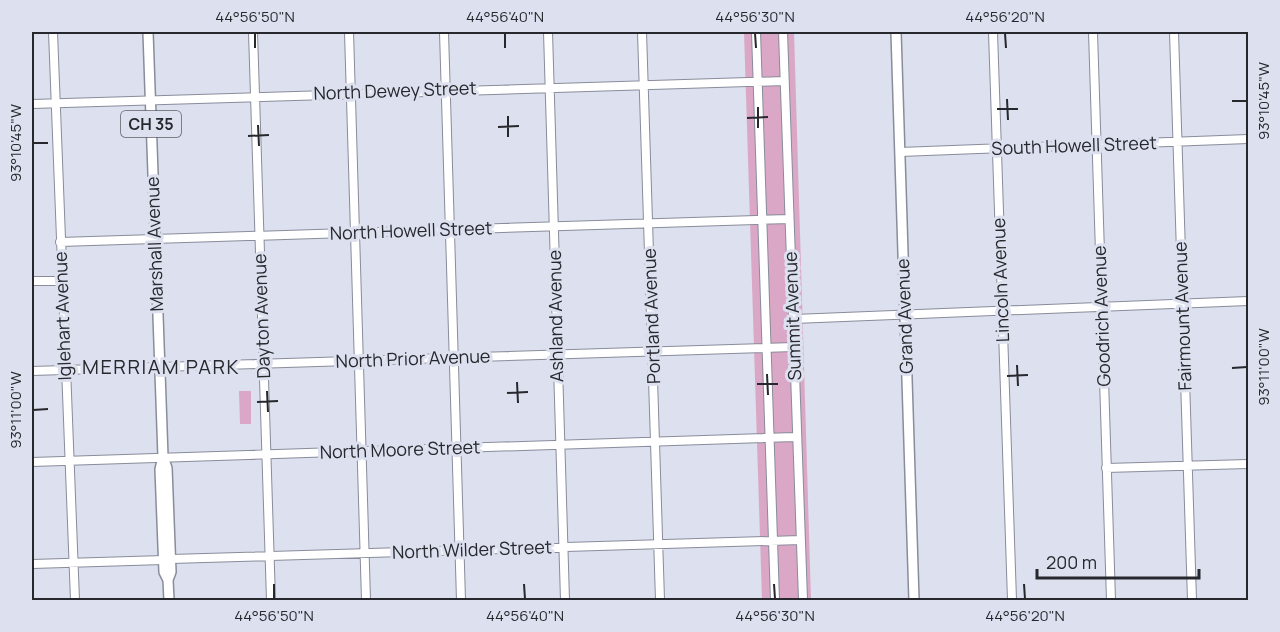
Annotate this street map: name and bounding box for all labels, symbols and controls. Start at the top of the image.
text: 44°56'50"N [215,6,295,27]
text: 44°56'40"N [466,6,544,27]
text: 44°56'30"N [715,6,795,27]
text: 44°56'20"N [965,6,1045,27]
text: 93°10'45"W [1253,62,1274,140]
street label: North Dewey Street [313,75,477,105]
text: 93°10'45"W [5,104,26,182]
road number: CH 35 [121,111,181,137]
street label: South Howell Street [991,130,1157,160]
street label: Marshall Avenue [140,176,168,312]
street label: North Howell Street [329,215,493,245]
street label: Lincoln Avenue [986,217,1014,343]
street label: Fairmount Avenue [1167,241,1197,391]
street label: Goodrich Avenue [1087,245,1115,387]
street label: Portland Avenue [637,248,665,384]
street label: Ashland Avenue [542,250,568,382]
street label: Iglehart Avenue [48,251,76,381]
street label: Summit Avenue [778,251,806,381]
street label: Dayton Avenue [247,253,275,379]
street label: Grand Avenue [890,258,918,374]
text: 93°11'00"W [1253,328,1274,406]
street label: North Prior Avenue [335,343,491,373]
district label: MERRIAM PARK [82,353,240,380]
text: 93°11'00"W [5,371,26,449]
street label: North Moore Street [319,434,481,464]
street label: North Wilder Street [392,534,552,564]
scale bar [1037,542,1199,580]
text: 200 m [1046,550,1097,574]
text: 44°56'50"N [234,605,314,626]
text: 44°56'40"N [486,605,564,626]
text: 44°56'30"N [735,605,815,626]
text: 44°56'20"N [985,605,1065,626]

